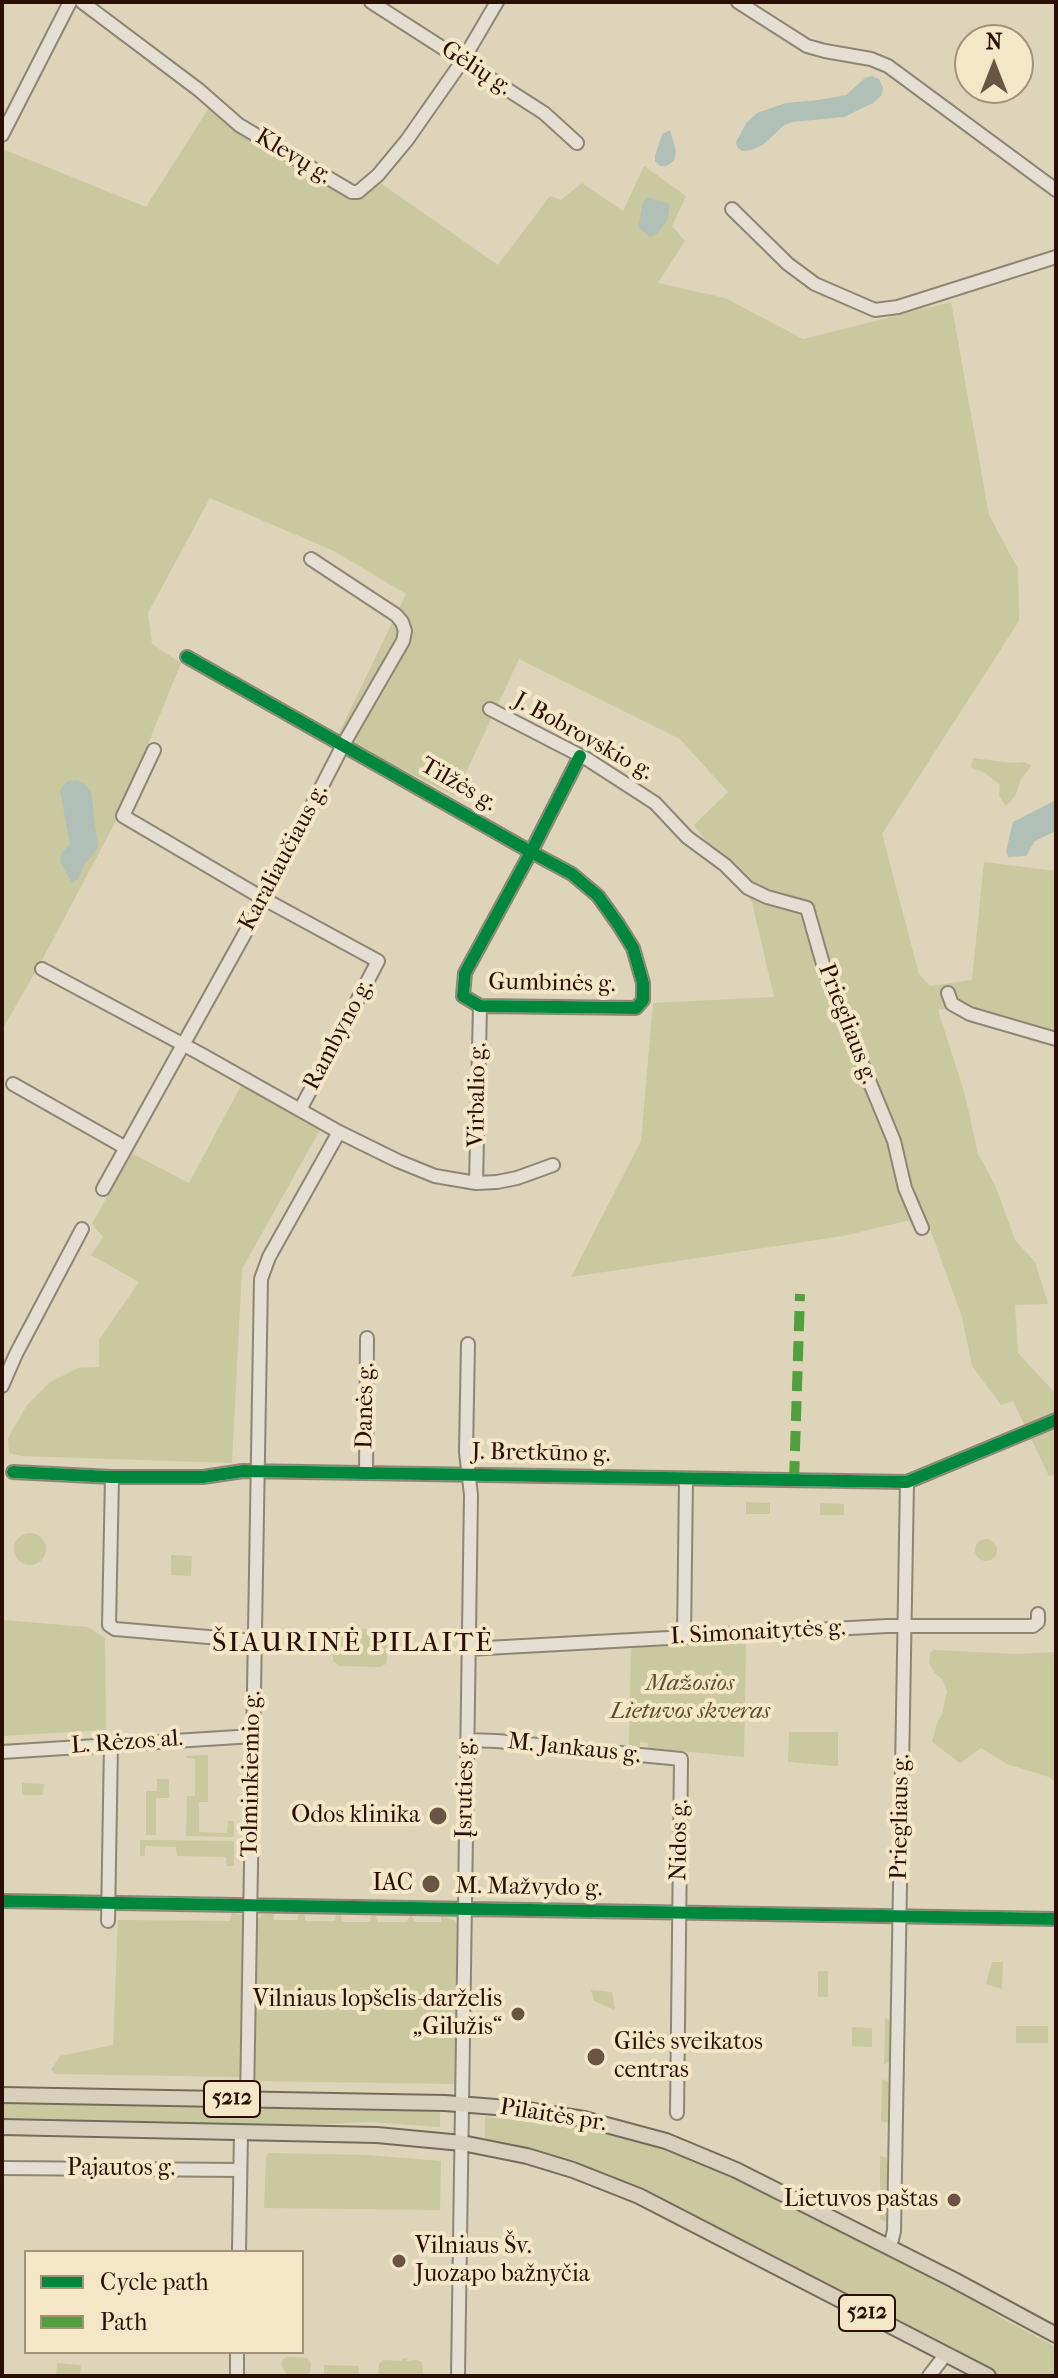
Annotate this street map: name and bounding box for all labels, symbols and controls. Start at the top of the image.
north arrow [954,24,1034,104]
text: N [986,29,1002,55]
street label: Gėlių g. [435,36,517,102]
street label: Klevų g. [250,123,336,191]
street label: J. Bobrovskio g. [508,687,658,787]
street label: Tilžės g. [415,752,501,818]
street label: Karaliaučiaus g. [233,780,335,936]
street label: Priegliaus g. [811,960,883,1088]
street label: Gumbinės g. [488,968,616,1000]
street label: Rambyno g. [298,974,380,1096]
street label: Virbalio g. [463,1042,493,1148]
street label: Danės g. [351,1362,381,1450]
street label: J. Bretkūno g. [471,1438,611,1470]
street label: I. Simonaitytės g. [670,1614,846,1652]
district label: ŠIAURINĖ PILAITĖ [212,1627,494,1661]
park label: Mažosios Lietuvos skveras [610,1670,770,1726]
street label: Tolminkiemio g. [236,1691,268,1857]
street label: L. Rėzos al. [70,1725,184,1761]
street label: M. Jankaus g. [506,1728,642,1770]
street label: Įsruties g. [451,1737,481,1839]
street label: Priegliaus g. [886,1754,916,1880]
street label: Nidos g. [665,1799,695,1881]
place label: Odos klinika [291,1802,420,1830]
marker: Odos klinika [427,1805,449,1827]
place label: IAC [372,1870,413,1898]
street label: M. Mažvydo g. [455,1872,603,1904]
marker: IAC [420,1873,442,1895]
place label: Vilniaus lopšelis-darželis „Gilužis“ [253,1986,502,2042]
marker: Vilniaus lopšelis-darželis „Gilužis“ [509,2005,527,2023]
place label: Gilės sveikatos centras [614,2029,763,2085]
marker: Gilės sveikatos centras [585,2046,607,2068]
road number: 5212 [204,2081,260,2117]
street label: Pilaitės pr. [498,2093,608,2139]
street label: Pajautos g. [67,2155,175,2183]
place label: Lietuvos paštas [784,2186,938,2214]
marker: Lietuvos paštas [945,2191,963,2209]
place label: Vilniaus Šv. Juozapo bažnyčia [415,2233,590,2289]
legend [24,2250,304,2354]
marker: Vilniaus Šv. Juozapo bažnyčia [390,2252,408,2270]
text: Cycle path [100,2268,209,2296]
road number: 5212 [839,2295,895,2331]
text: Path [100,2308,147,2336]

